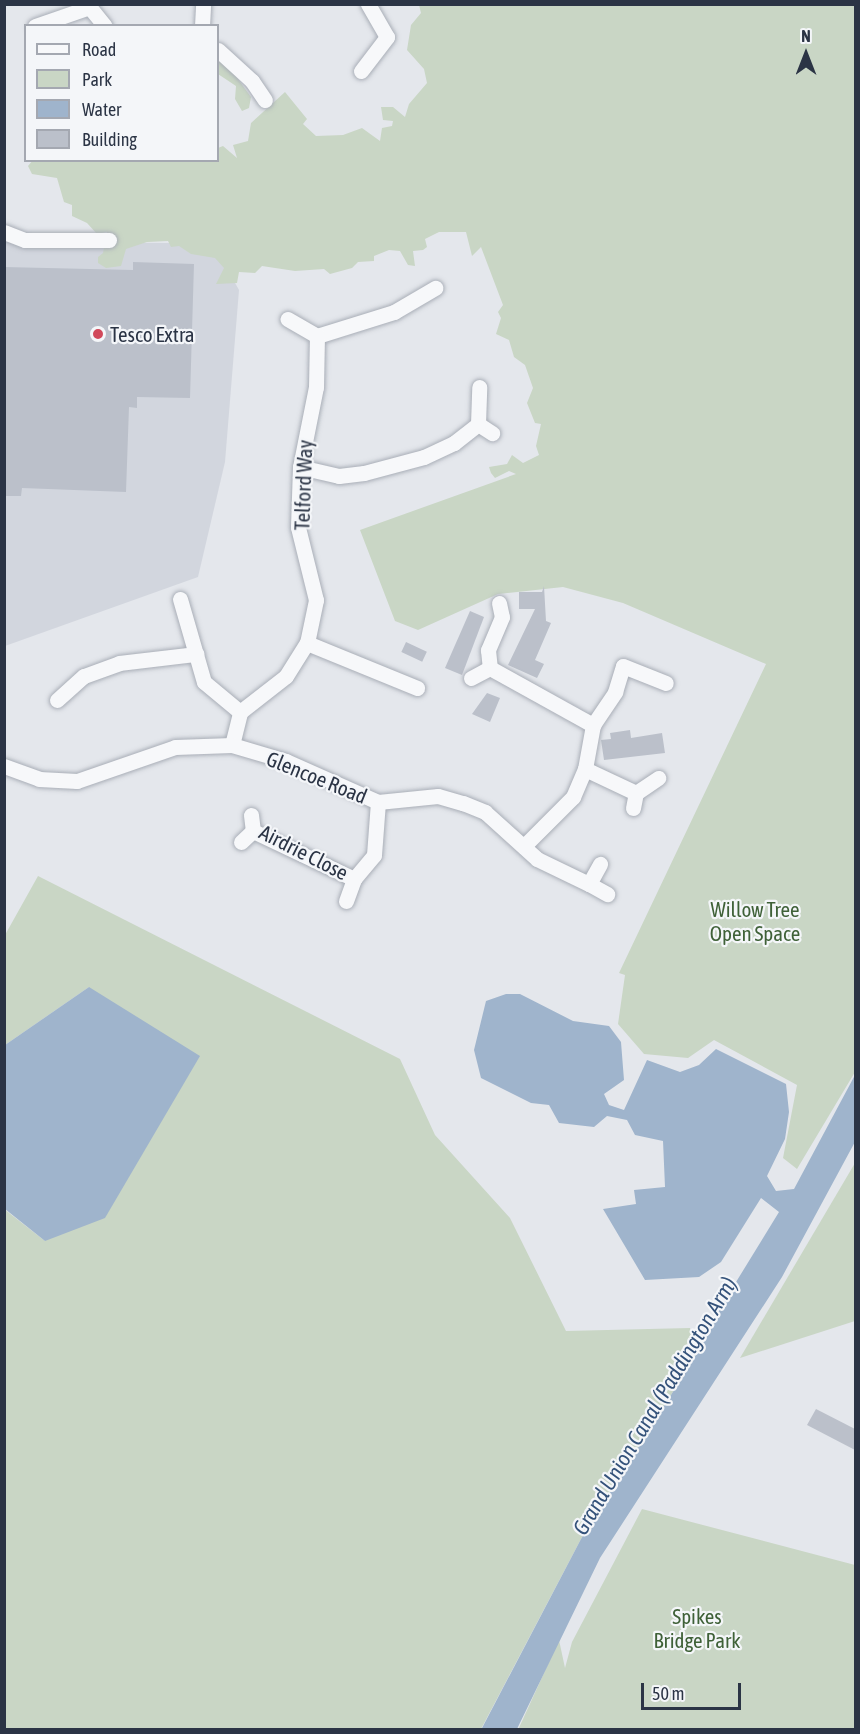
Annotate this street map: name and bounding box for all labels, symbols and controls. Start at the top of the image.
legend [24,24,219,162]
north arrow [776,24,836,84]
text: N [801,27,811,45]
text: Road [82,39,116,60]
text: Park [82,69,112,90]
text: Water [82,99,121,120]
text: Building [82,129,137,150]
place label: Tesco Extra [110,321,194,347]
marker: Tesco Extra [91,327,105,341]
street label: Telford Way [289,439,317,531]
street label: Glencoe Road [263,745,371,809]
street label: Airdrie Close [255,819,353,885]
park label: Willow Tree Open Space [710,896,800,946]
water label: Grand Union Canal (Paddington Arm) [567,1272,743,1540]
park label: Spikes Bridge Park [653,1603,741,1653]
scale bar [644,1671,744,1709]
text: 50 m [652,1683,684,1704]

